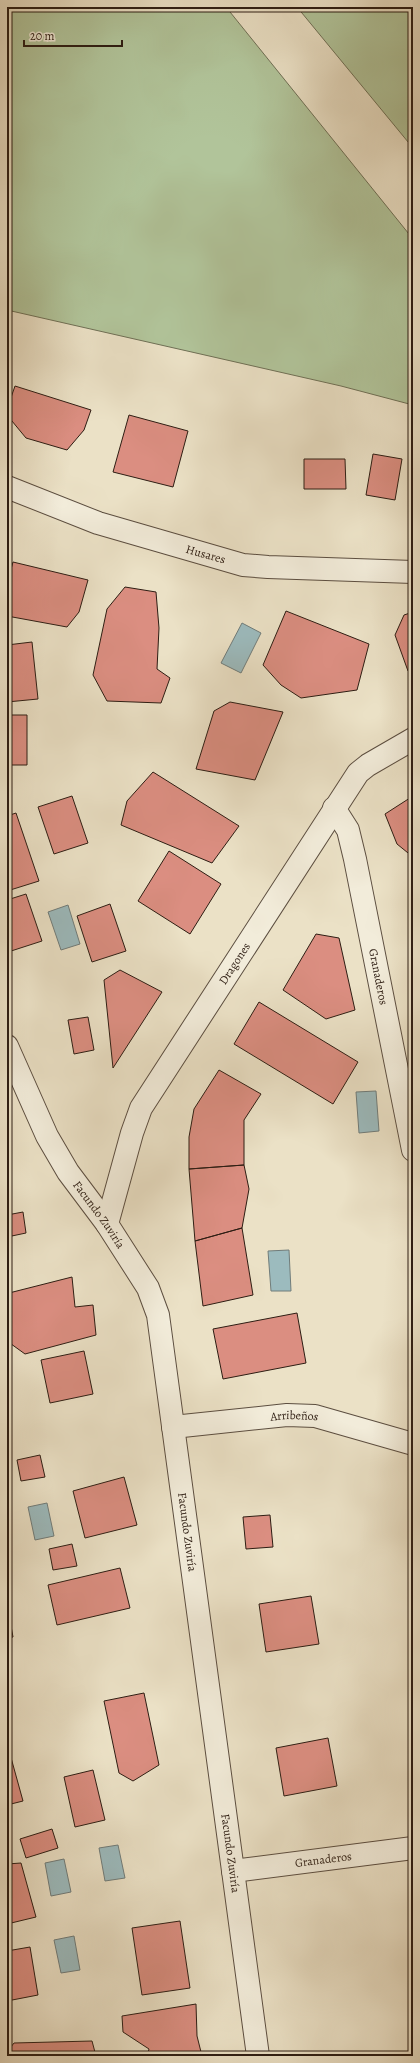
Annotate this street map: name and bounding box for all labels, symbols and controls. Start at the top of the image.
scale bar [24,22,122,48]
text: 20 m [30,28,54,44]
street label: Husares [184,541,228,568]
street label: Dragones [215,939,254,988]
street label: Granaderos [365,947,392,1007]
street label: Facundo Zuviría [69,1178,129,1252]
street label: Arribeños [268,1407,321,1425]
street label: Facundo Zuviría [174,1491,201,1573]
street label: Facundo Zuviría [217,1813,244,1894]
street label: Granaderos [294,1848,353,1871]

